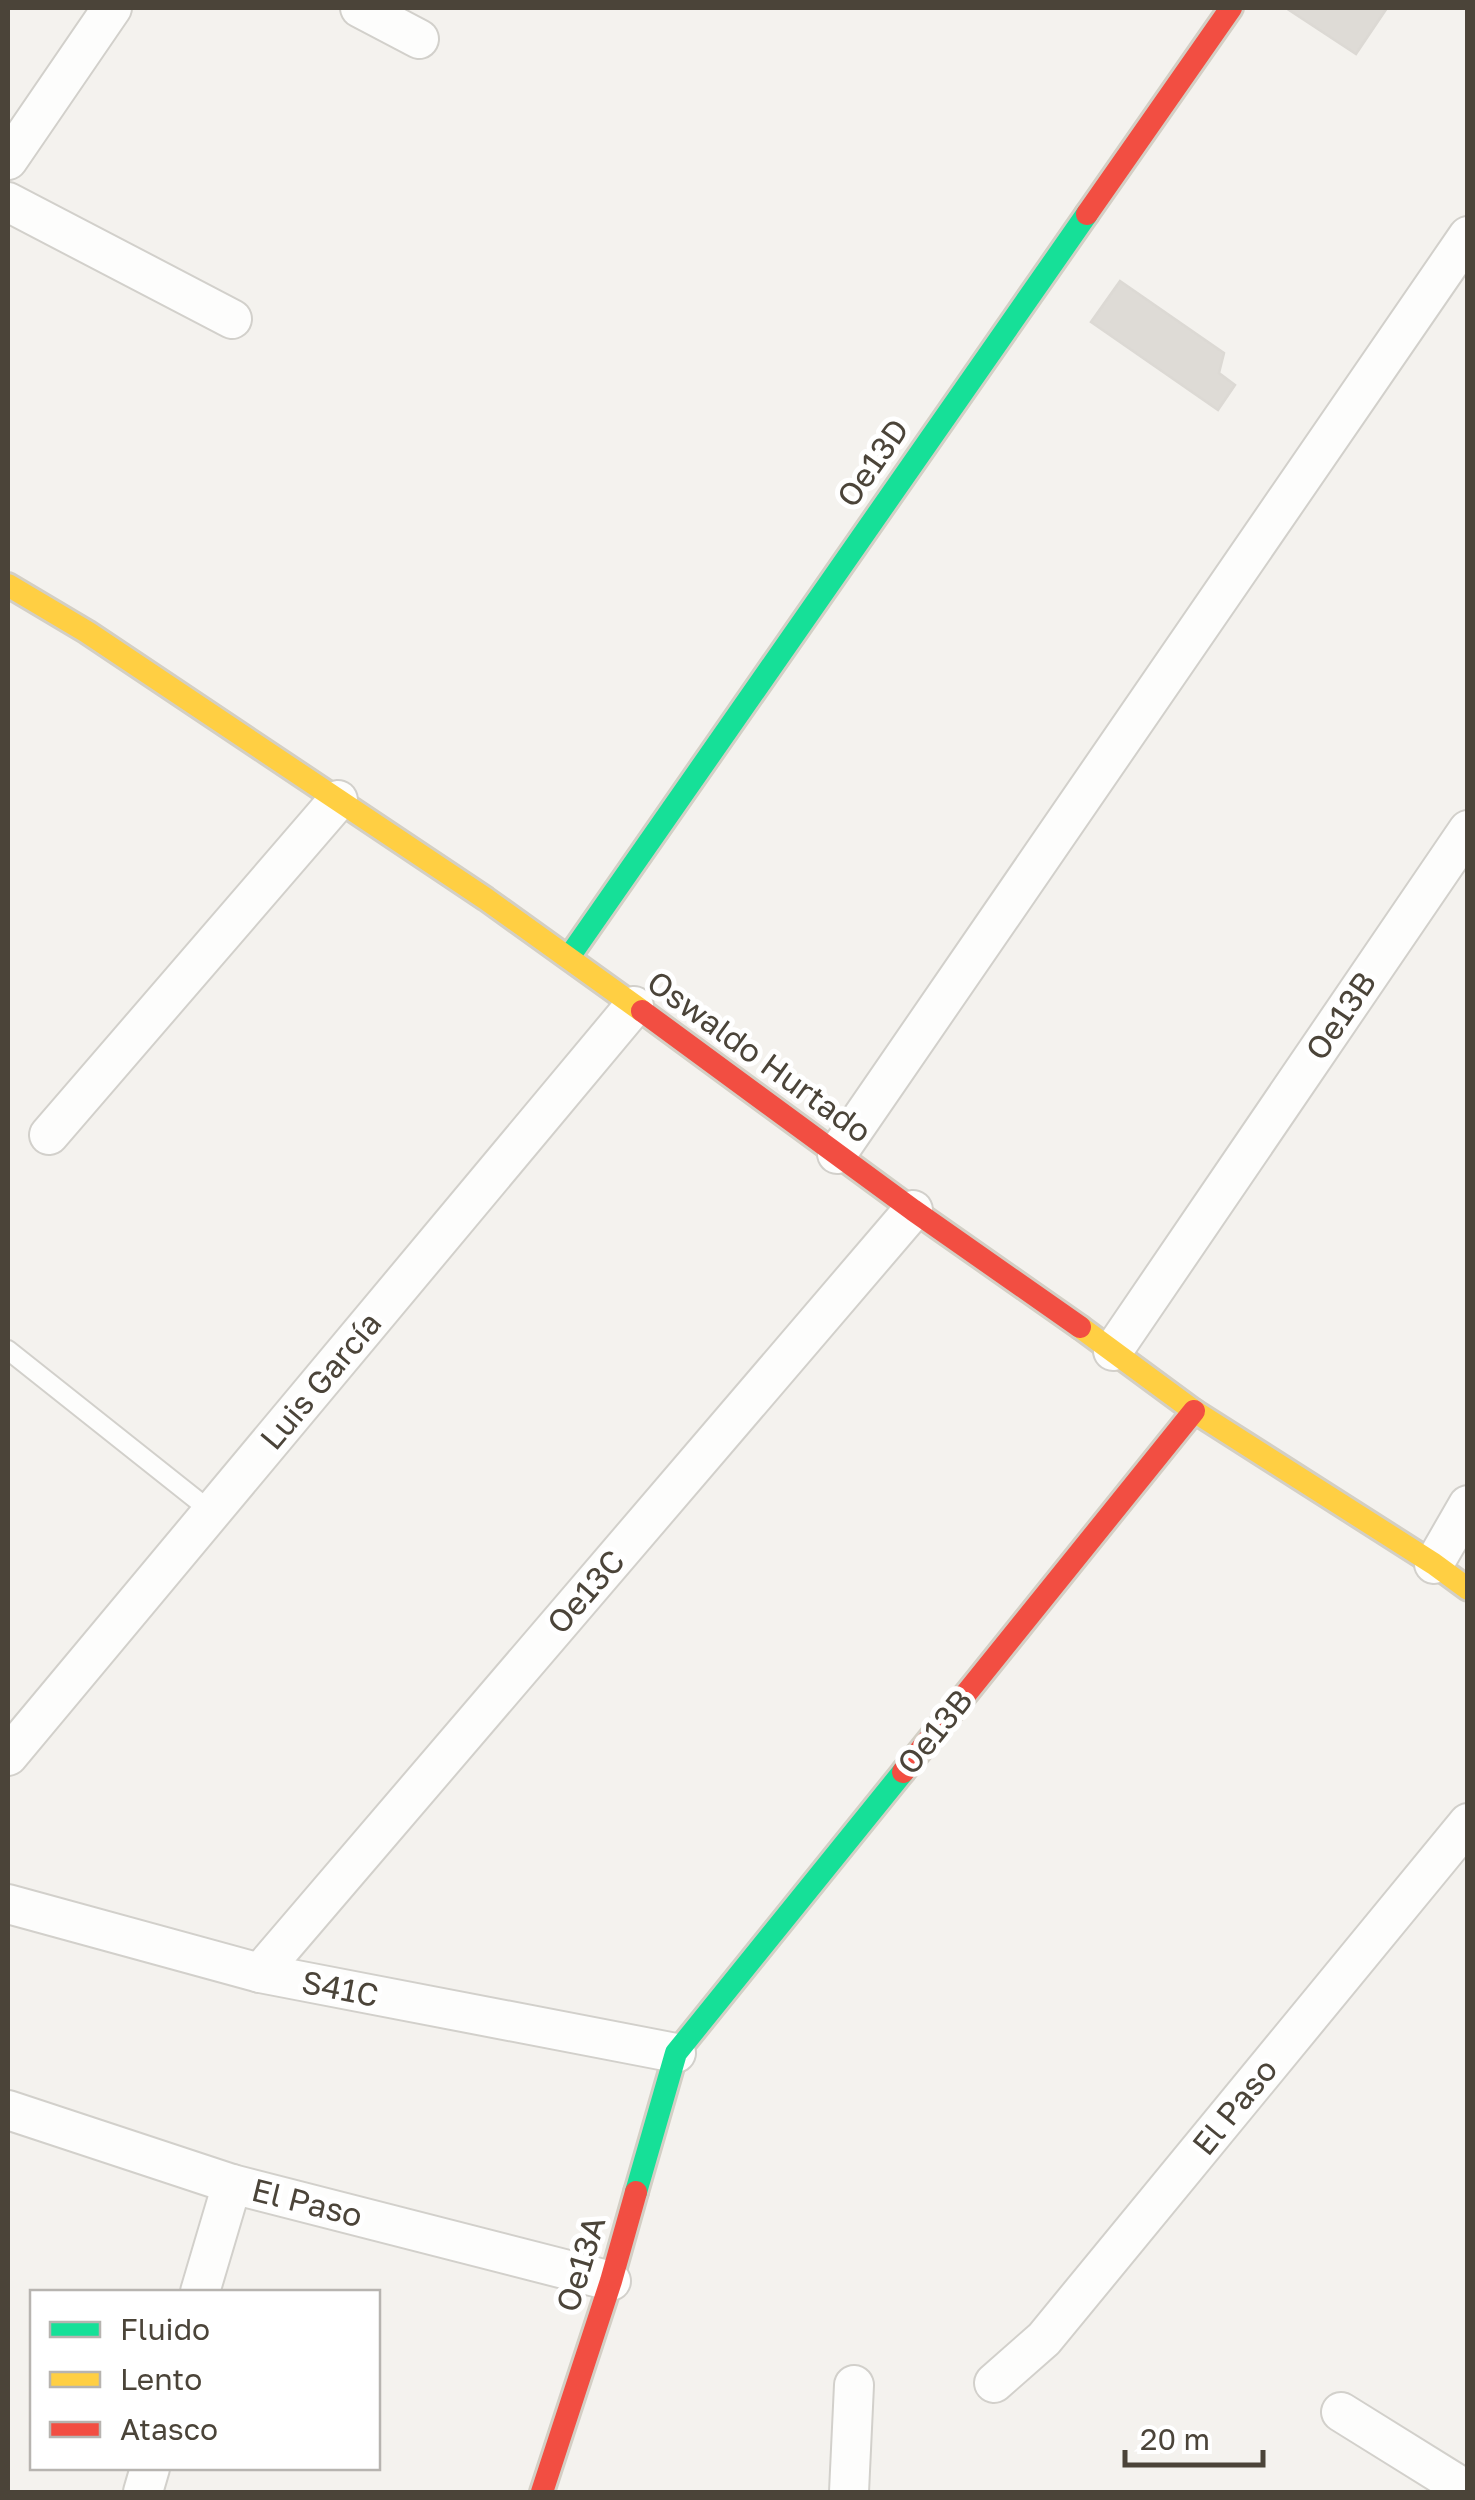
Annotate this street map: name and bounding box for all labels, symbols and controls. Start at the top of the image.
street label: Oe13D [828,411,916,514]
street label: Oswaldo Hurtado [640,962,879,1150]
street label: Oe13B [1297,964,1383,1067]
street label: Luis García [252,1304,389,1457]
street label: Oe13C [539,1542,632,1641]
street label: Oe13B [889,1681,980,1781]
street label: S41C [299,1962,382,2014]
street label: El Paso [1184,2051,1284,2162]
street label: El Paso [248,2170,366,2234]
street label: Oe13A [548,2211,613,2316]
legend [30,2290,380,2470]
text: Fluido [120,2311,210,2347]
text: Lento [120,2361,202,2397]
scale bar [1125,2405,1262,2467]
text: Atasco [120,2411,218,2447]
text: 20 m [1140,2421,1210,2457]

